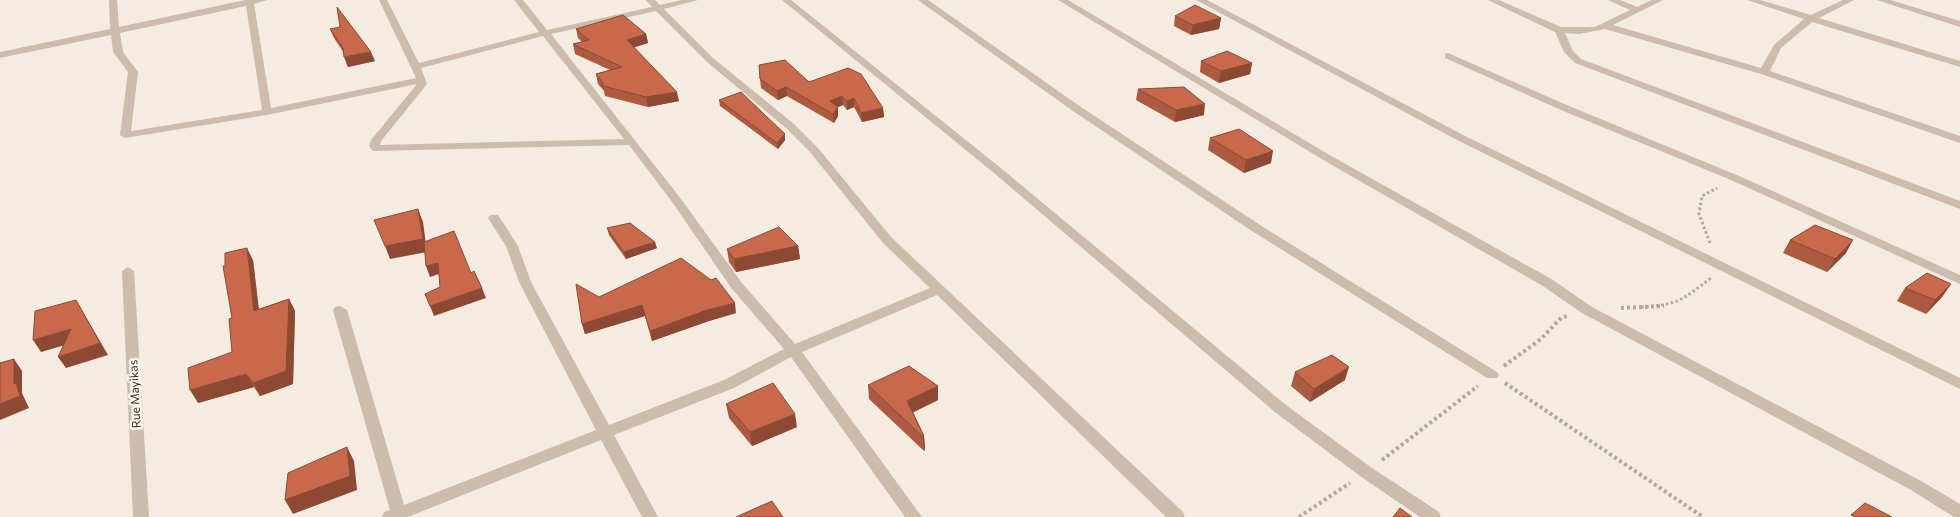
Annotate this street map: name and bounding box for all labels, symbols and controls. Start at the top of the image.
street label: Rue Mayikas [125,360,143,429]

